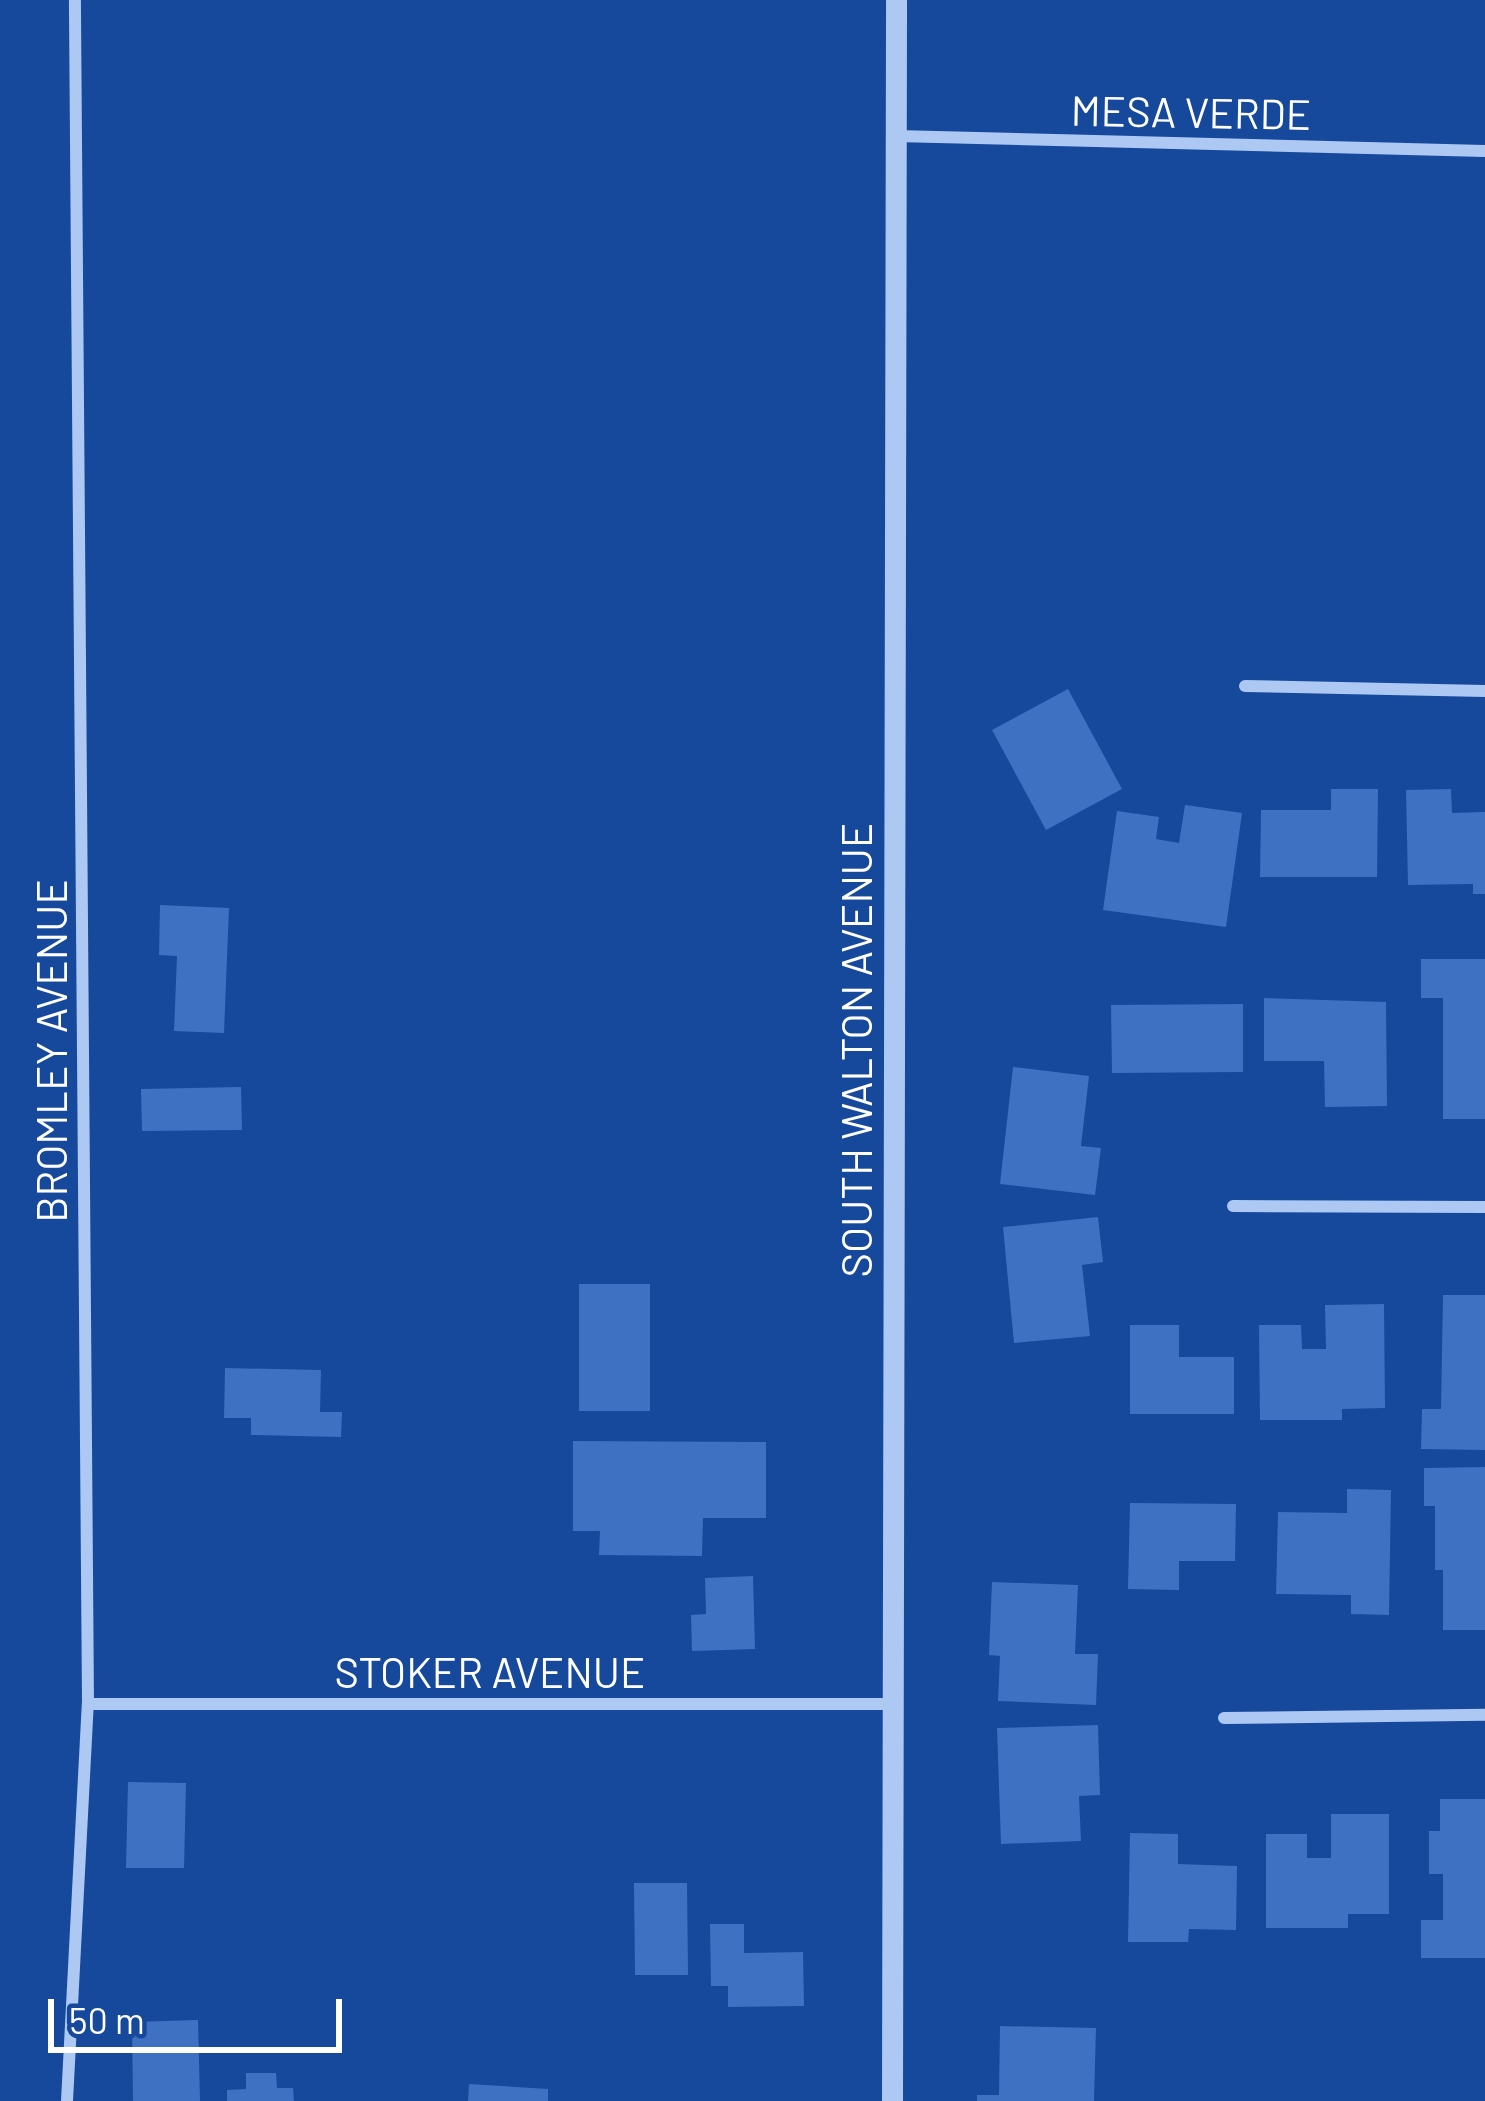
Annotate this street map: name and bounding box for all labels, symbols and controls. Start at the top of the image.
street label: MESA VERDE [1070,84,1312,138]
street label: SOUTH WALTON AVENUE [830,823,880,1277]
street label: BROMLEY AVENUE [25,879,75,1223]
street label: STOKER AVENUE [335,1646,645,1696]
scale bar [54,1975,348,2049]
text: 50 m [69,1998,145,2041]

